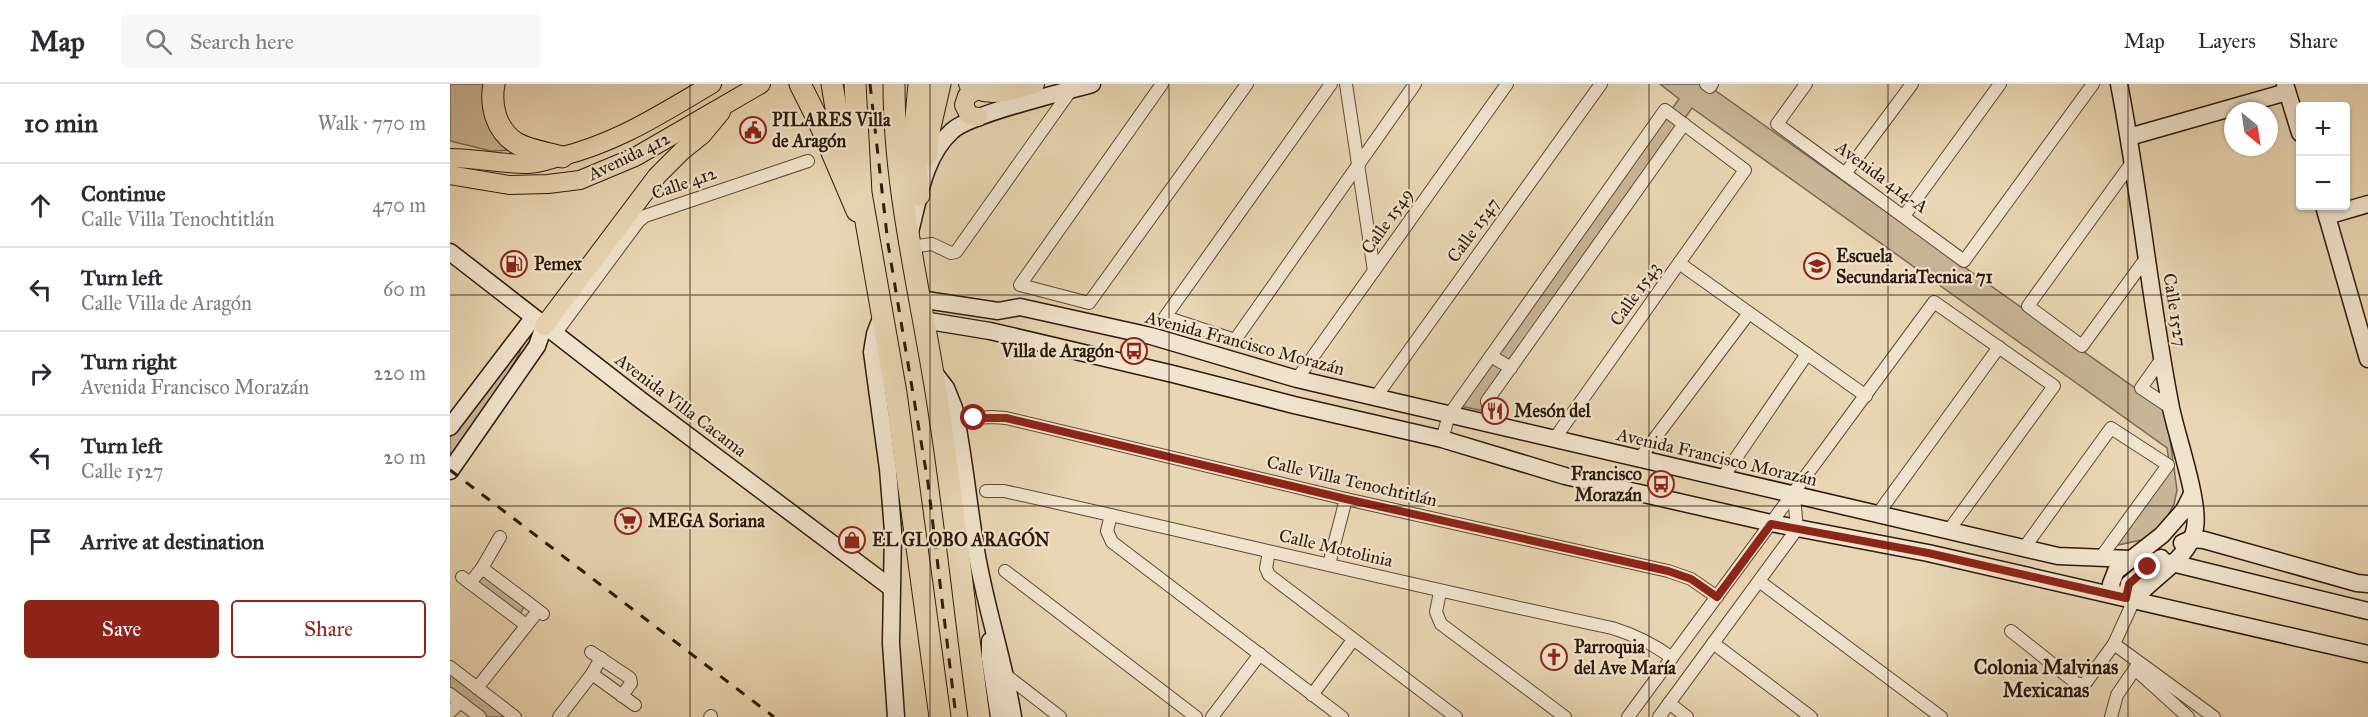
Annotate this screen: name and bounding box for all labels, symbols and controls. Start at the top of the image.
search box [121,14,541,68]
text: Map [30,24,85,59]
icon: search [142,25,175,58]
text: Search here [190,28,294,55]
text: Map [2124,28,2165,54]
text: Layers [2198,28,2256,54]
text: Share [2289,28,2338,54]
north arrow [2224,102,2278,156]
map controls [2296,102,2350,210]
button: + [2296,102,2350,156]
text: 10 min [24,107,98,139]
place label: PILARES Villa de Aragón [772,109,891,153]
text: Walk · 770 m [318,111,426,135]
public building icon: PILARES Villa de Aragón [738,115,768,145]
street label: Avenida 412 [584,127,674,186]
street label: Avenida 414-A [1831,135,1933,218]
button: − [2296,156,2350,210]
street label: Calle 412 [649,162,719,204]
text: Continue [81,180,166,207]
street label: Calle 1549 [1356,184,1418,258]
icon: ahead [24,189,57,222]
text: 470 m [372,193,426,217]
street label: Calle 1547 [1442,193,1504,267]
text: Calle Villa Tenochtitlán [81,207,275,231]
place label: Escuela SecundariaTecnica 71 [1836,245,1993,288]
fuel station icon: Pemex [499,249,529,279]
school or university icon: Escuela SecundariaTecnica 71 [1802,251,1832,281]
place label: Pemex [534,253,583,275]
street label: Calle 1543 [1605,258,1665,330]
text: Turn left [81,264,163,291]
street label: Calle 1527 [2158,272,2192,348]
icon: left [24,273,57,306]
text: 60 m [383,277,426,301]
text: Calle Villa de Aragón [81,291,252,315]
street label: Avenida Francisco Morazán [1142,306,1347,380]
bus stop icon: Villa de Aragón [1119,336,1149,366]
place label: Villa de Aragón [1000,340,1114,363]
text: Turn right [81,348,177,375]
street label: Avenida Villa Cacama [610,348,751,462]
icon: right [24,357,57,390]
text: 220 m [374,361,426,385]
text: Avenida Francisco Morazán [81,375,309,399]
restaurant icon: Mesón del [1480,396,1510,426]
place label: Mesón del [1514,400,1592,422]
route start [960,404,986,430]
street label: Avenida Francisco Morazán [1614,423,1820,491]
text: Turn left [81,432,163,459]
icon: left [24,441,57,474]
text: 20 m [383,445,426,469]
street label: Calle Villa Tenochtitlán [1265,451,1440,511]
text: Calle 1527 [81,459,164,483]
place label: Francisco Morazán [1571,463,1642,506]
bus stop icon: Francisco Morazán [1646,469,1676,499]
supermarket icon: MEGA Soriana [613,506,643,536]
place label: MEGA Soriana [648,510,765,532]
street label: Calle Motolinia [1277,524,1395,572]
icon: arrive [24,525,57,558]
shop icon: EL GLOBO ARAGÓN [837,525,867,555]
place label: EL GLOBO ARAGÓN [872,526,1051,551]
text: Arrive at destination [81,528,264,555]
route end [2134,553,2160,579]
button: Save [24,600,219,658]
button: Share [231,600,426,658]
place label: Parroquia del Ave María [1574,636,1676,679]
church icon: Parroquia del Ave María [1539,642,1569,672]
district label: Colonia Malvinas Mexicanas [1974,655,2119,702]

